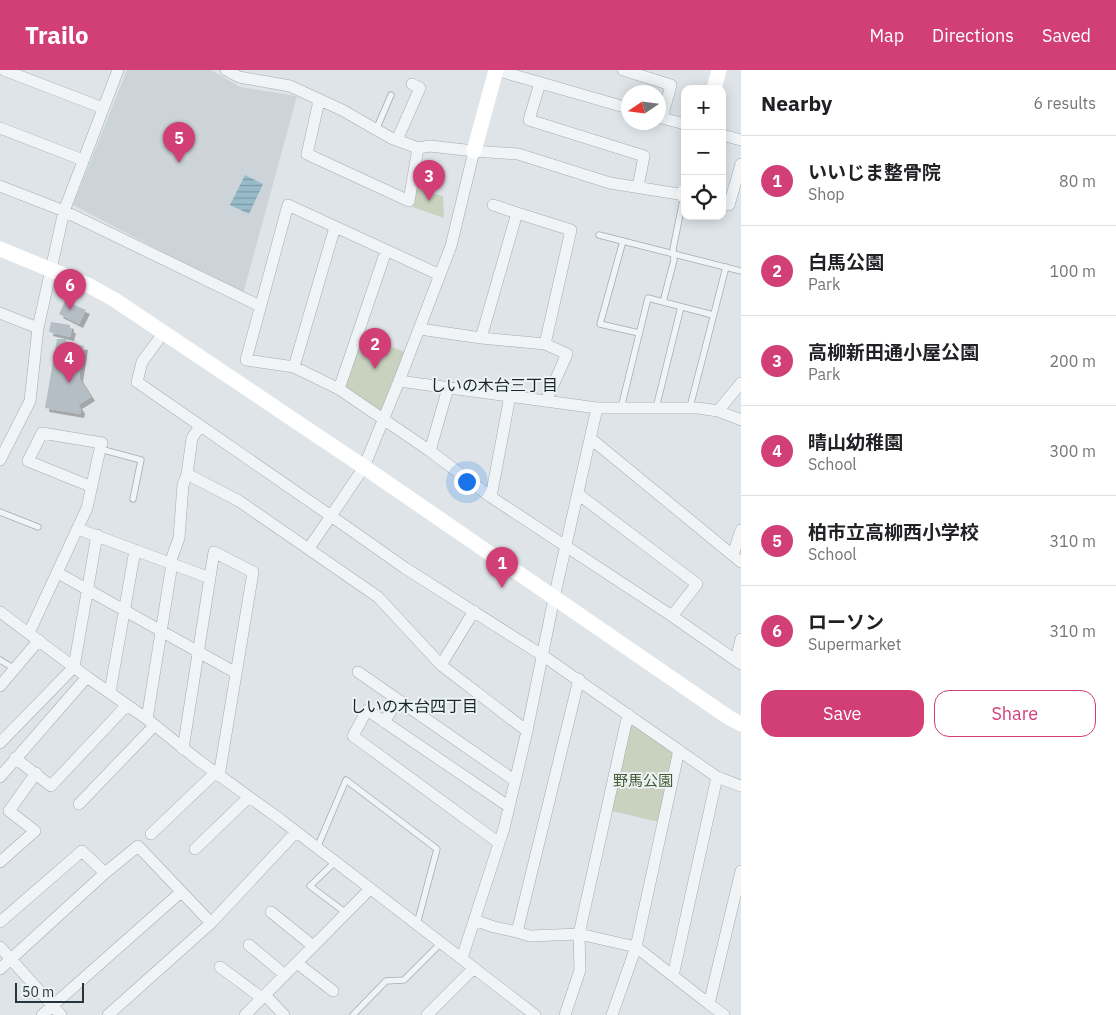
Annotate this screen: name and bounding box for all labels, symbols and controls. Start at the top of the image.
text: Trailo [25,19,89,51]
text: Map [869,24,904,47]
text: Directions [932,24,1014,47]
text: Saved [1042,24,1091,47]
north arrow [621,85,666,130]
map controls [681,85,726,220]
button: + [681,85,726,130]
text: Nearby [761,89,832,117]
text: 6 results [1033,93,1096,113]
pin: 5 [163,122,195,163]
button: − [681,130,726,175]
pin: 3 [413,160,445,201]
text: いいじま整骨院 [808,160,941,184]
text: 1 [772,171,782,191]
text: 80 m [1059,171,1096,191]
button: locate [681,175,726,220]
text: Shop [808,184,845,204]
text: 白馬公園 [808,250,884,274]
text: 2 [772,261,782,281]
text: 100 m [1049,261,1096,281]
pin: 6 [54,269,86,310]
text: Park [808,274,840,294]
pin: 2 [359,328,391,369]
text: 高柳新田通小屋公園 [808,340,979,364]
pin: 4 [53,342,85,383]
text: 3 [772,351,782,371]
text: 200 m [1049,351,1096,371]
text: Park [808,364,840,384]
district label: しいの木台三丁目 [430,375,558,395]
text: 晴山幼稚園 [808,430,903,454]
text: 4 [772,441,782,461]
text: 300 m [1049,441,1096,461]
text: School [808,454,857,474]
your location [454,469,480,495]
text: 柏市立高柳西小学校 [808,520,979,544]
text: 5 [772,531,782,551]
text: 310 m [1049,531,1096,551]
text: School [808,544,857,564]
pin: 1 [486,547,518,588]
text: ローソン [808,610,884,634]
text: 6 [772,621,782,641]
text: 310 m [1049,621,1096,641]
text: Supermarket [808,634,901,654]
button: Save [761,690,924,737]
button: Share [934,690,1096,737]
district label: しいの木台四丁目 [350,696,478,716]
park label: 野馬公園 [613,771,673,790]
scale bar [15,980,84,1003]
text: 50 m [22,983,54,1001]

